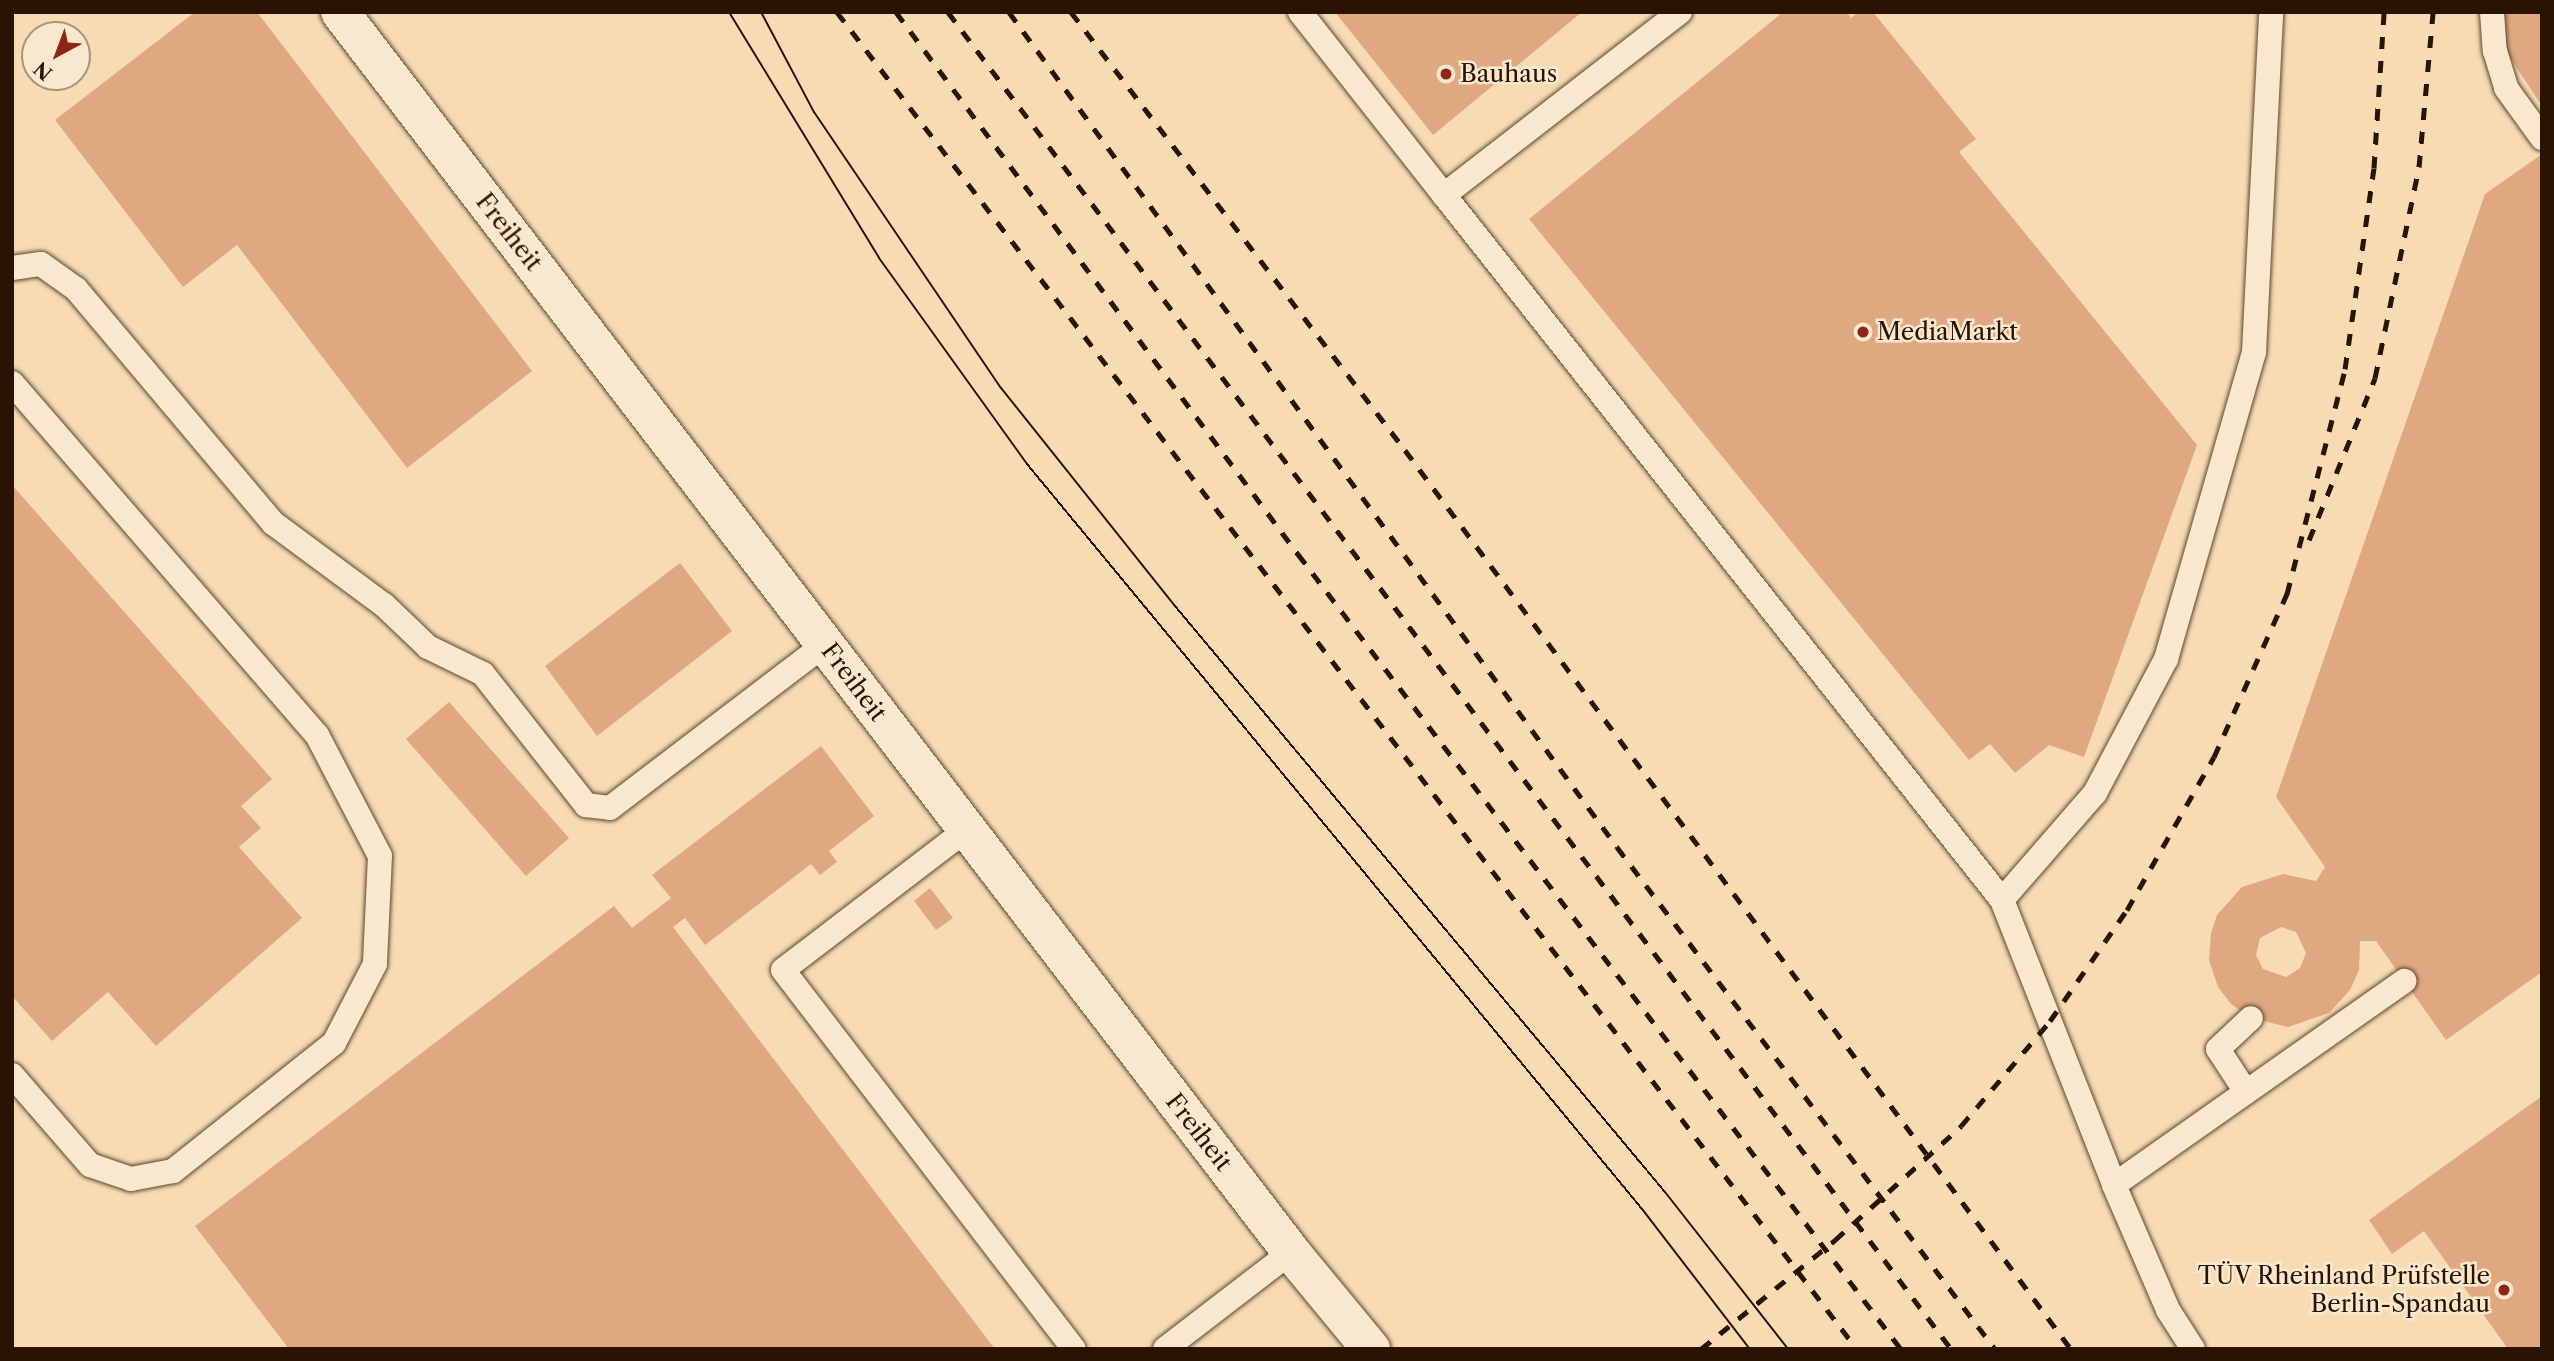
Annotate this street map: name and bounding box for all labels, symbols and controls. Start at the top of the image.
north arrow [21,21,91,91]
text: N [29,57,57,85]
place label: Bauhaus [1460,60,1557,88]
marker: Bauhaus [1438,66,1454,82]
street label: Freiheit [470,188,548,276]
place label: MediaMarkt [1877,318,2018,346]
marker: MediaMarkt [1855,324,1871,340]
street label: Freiheit [815,637,893,727]
street label: Freiheit [1160,1088,1238,1176]
place label: TÜV Rheinland Prüfstelle Berlin-Spandau [2197,1262,2490,1318]
marker: TÜV Rheinland Prüfstelle Berlin-Spandau [2496,1282,2512,1298]

